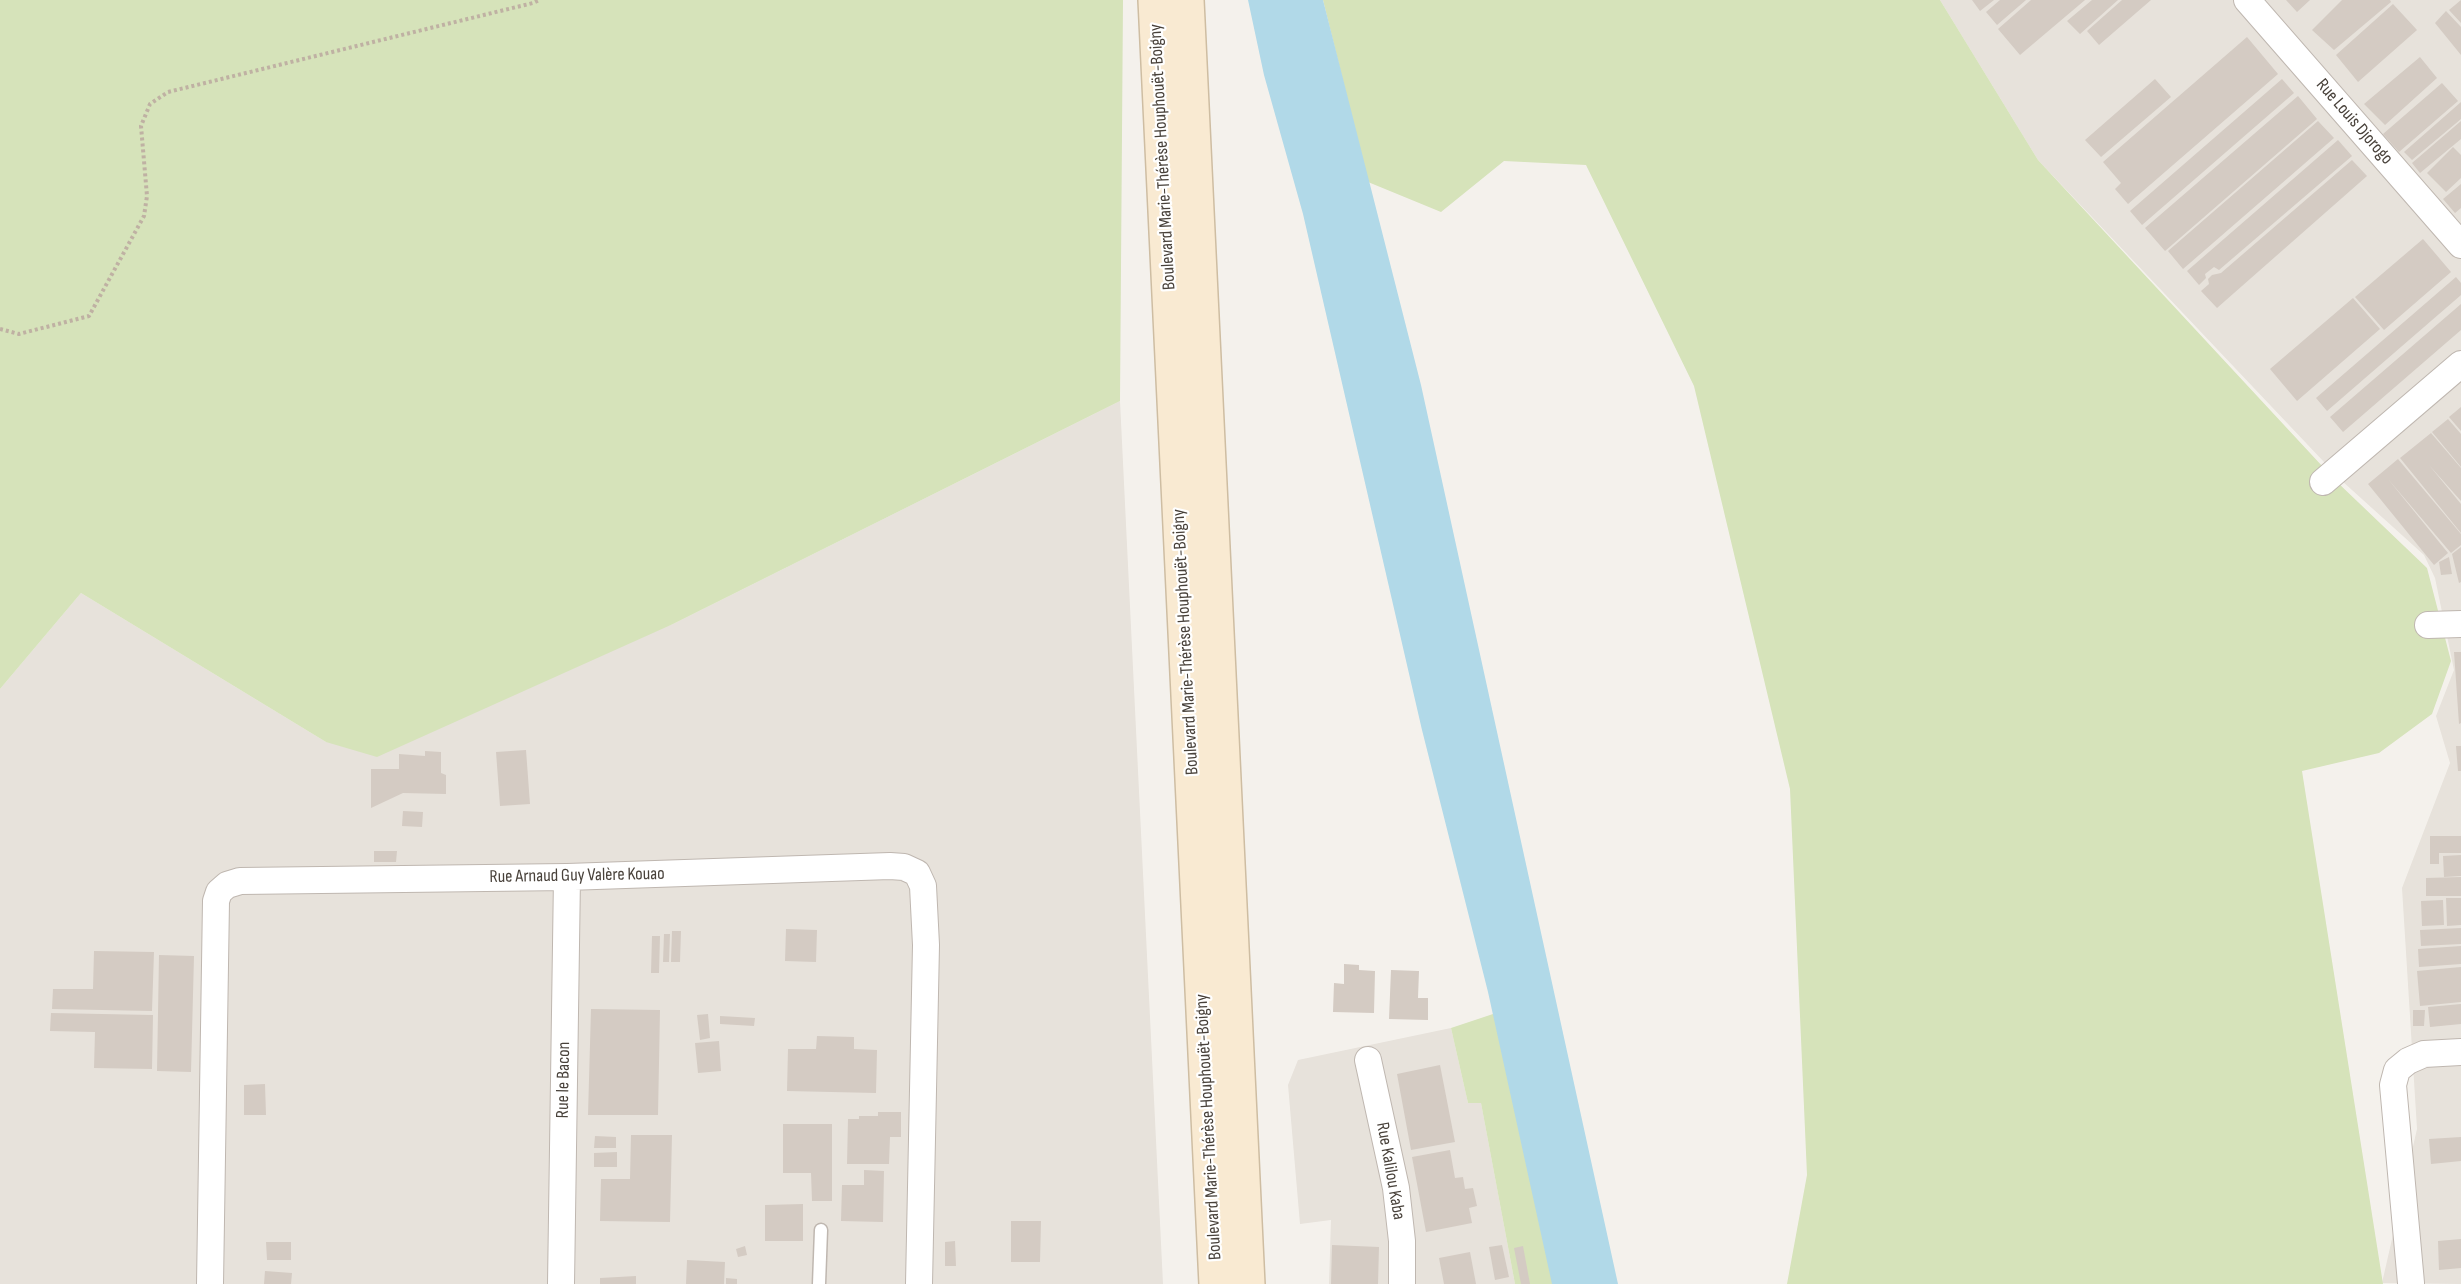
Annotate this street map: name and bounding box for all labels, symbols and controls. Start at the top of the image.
street label: Boulevard Marie-Thérèse Houphouët-Boigny [1145,23,1181,291]
street label: Rue Louis Djorogo [2311,75,2397,169]
street label: Boulevard Marie-Thérèse Houphouët-Boigny [1168,508,1204,776]
street label: Rue Arnaud Guy Valère Kouao [489,864,665,888]
street label: Boulevard Marie-Thérèse Houphouët-Boigny [1191,993,1227,1261]
street label: Rue le Bacon [553,1041,575,1119]
street label: Rue Kalilou Kaba [1371,1121,1409,1221]

